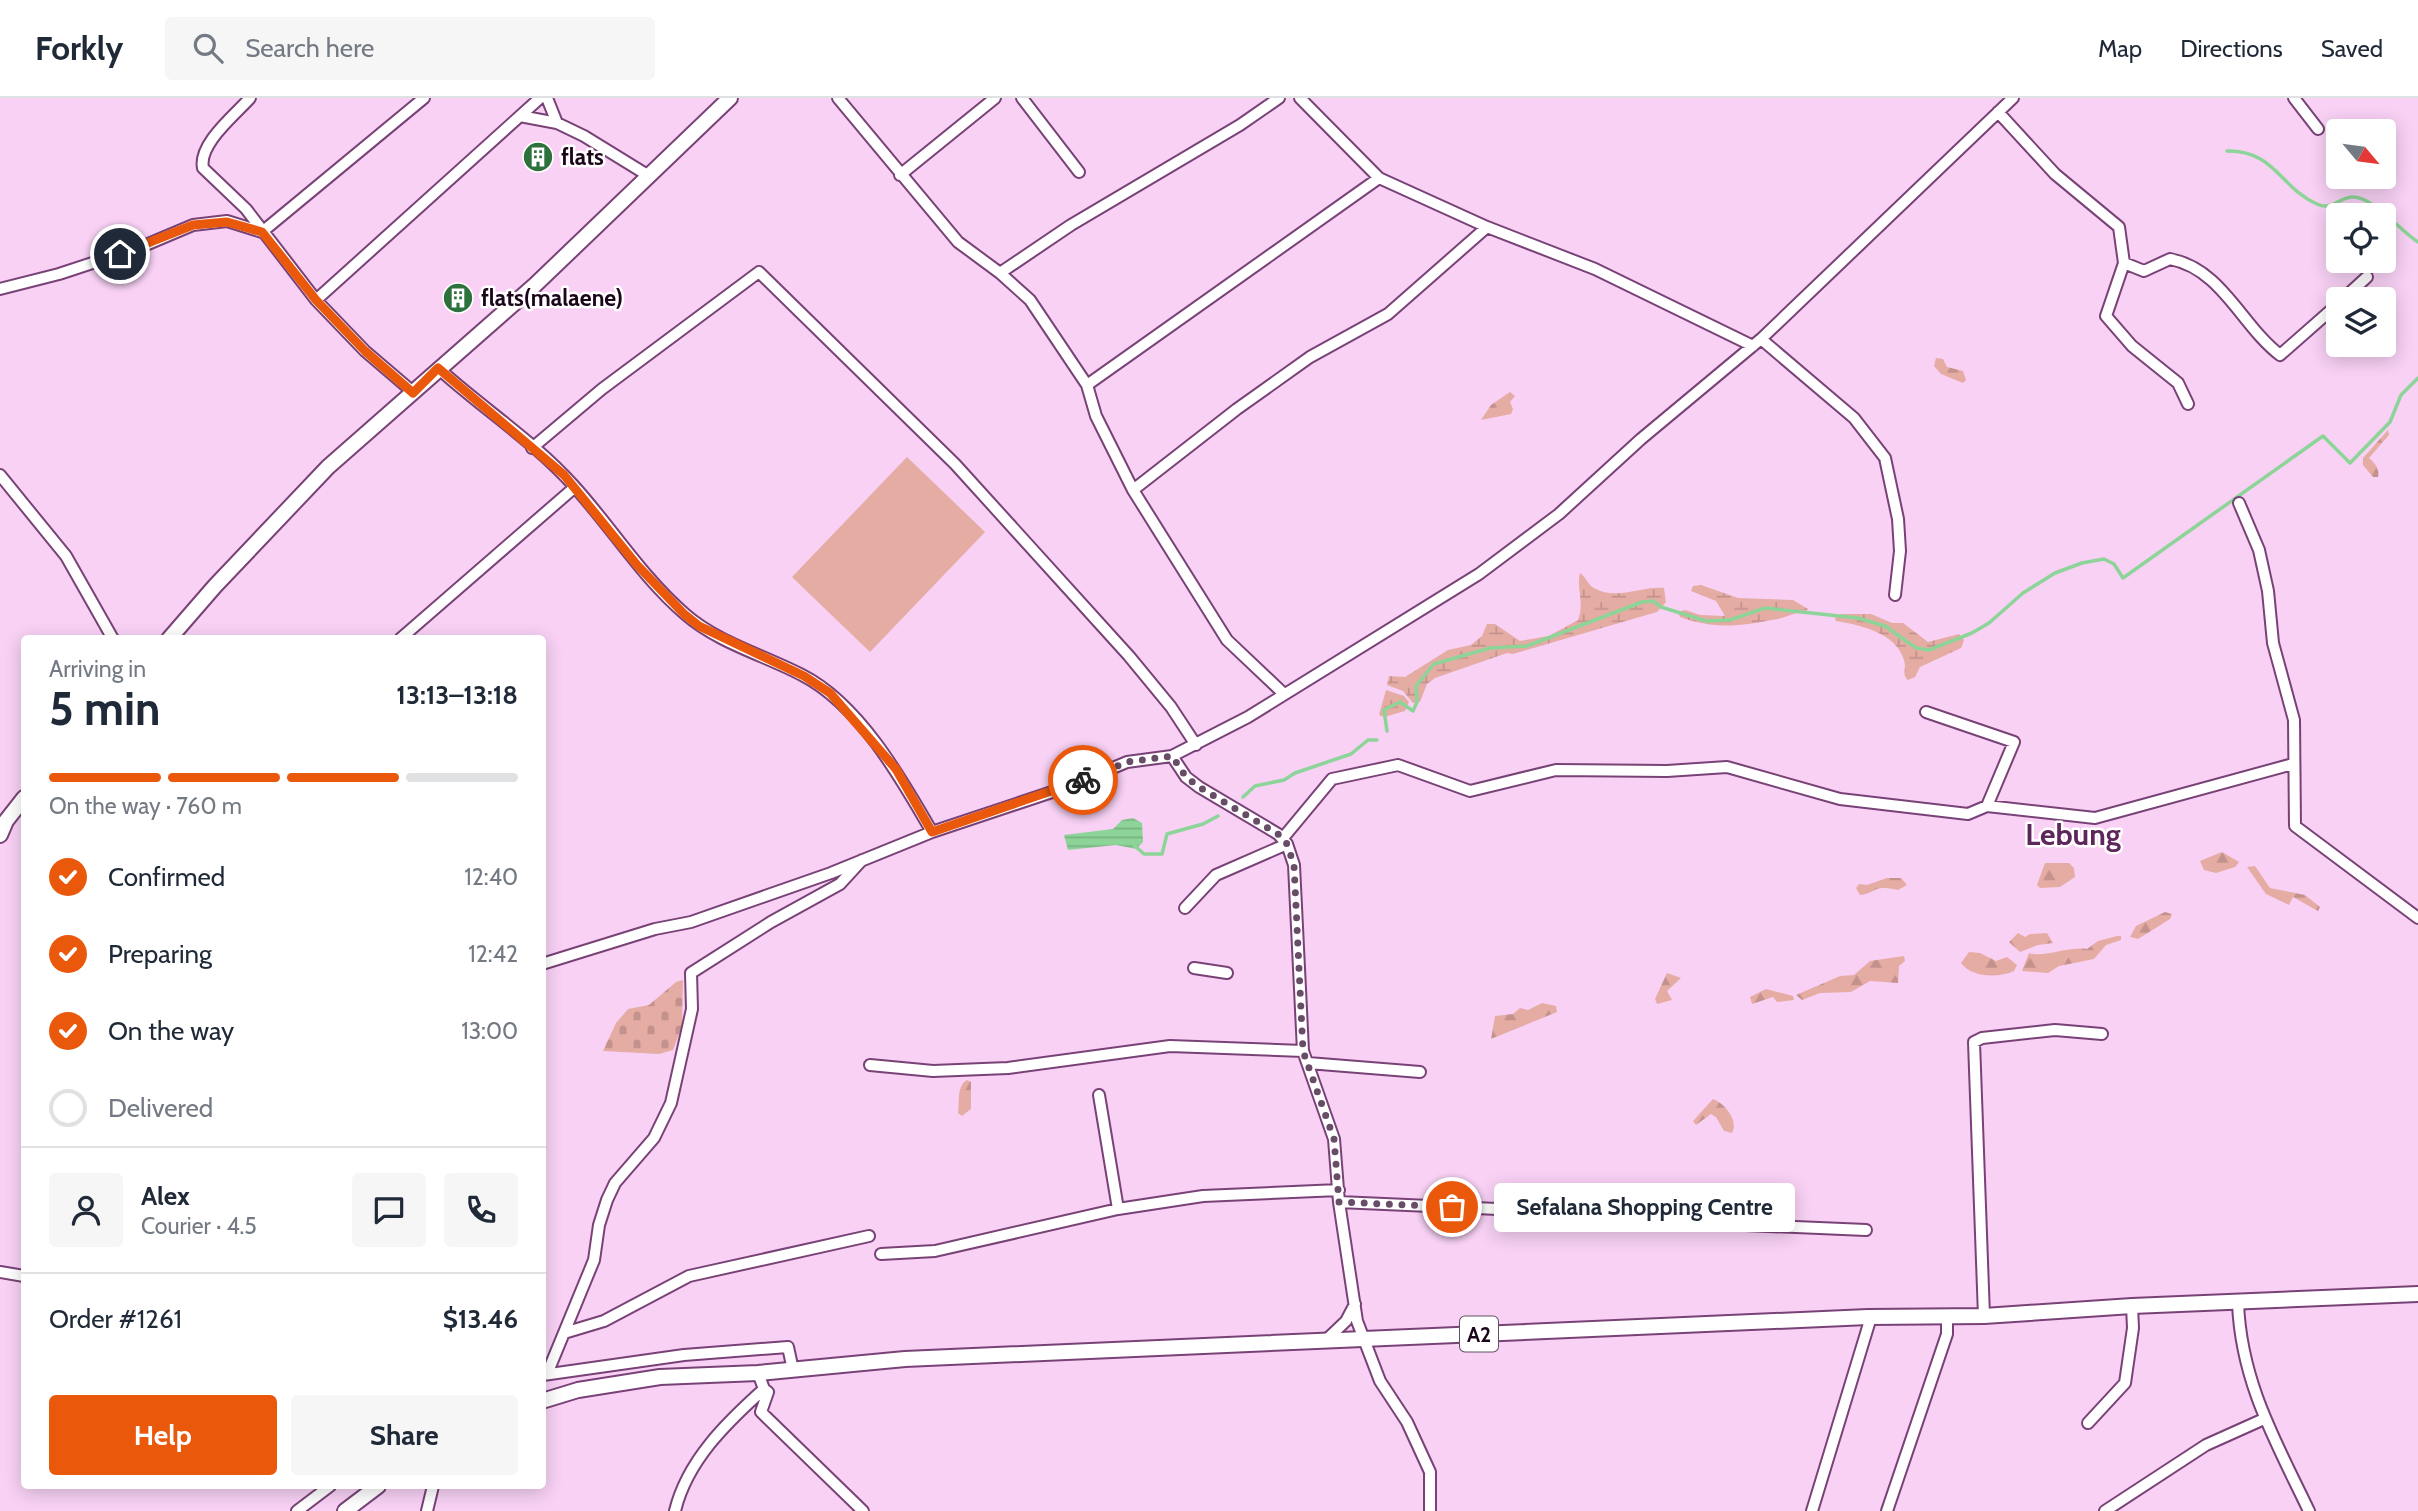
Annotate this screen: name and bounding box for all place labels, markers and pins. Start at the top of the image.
building icon: flats [521,140,555,174]
place label: flats [561,143,604,171]
pin [90,224,150,284]
building icon: flats(malaene) [441,281,475,315]
place label: flats(malaene) [481,284,623,312]
pin [1422,1177,1482,1237]
callout: Sefalana Shopping Centre [1494,1182,1795,1232]

